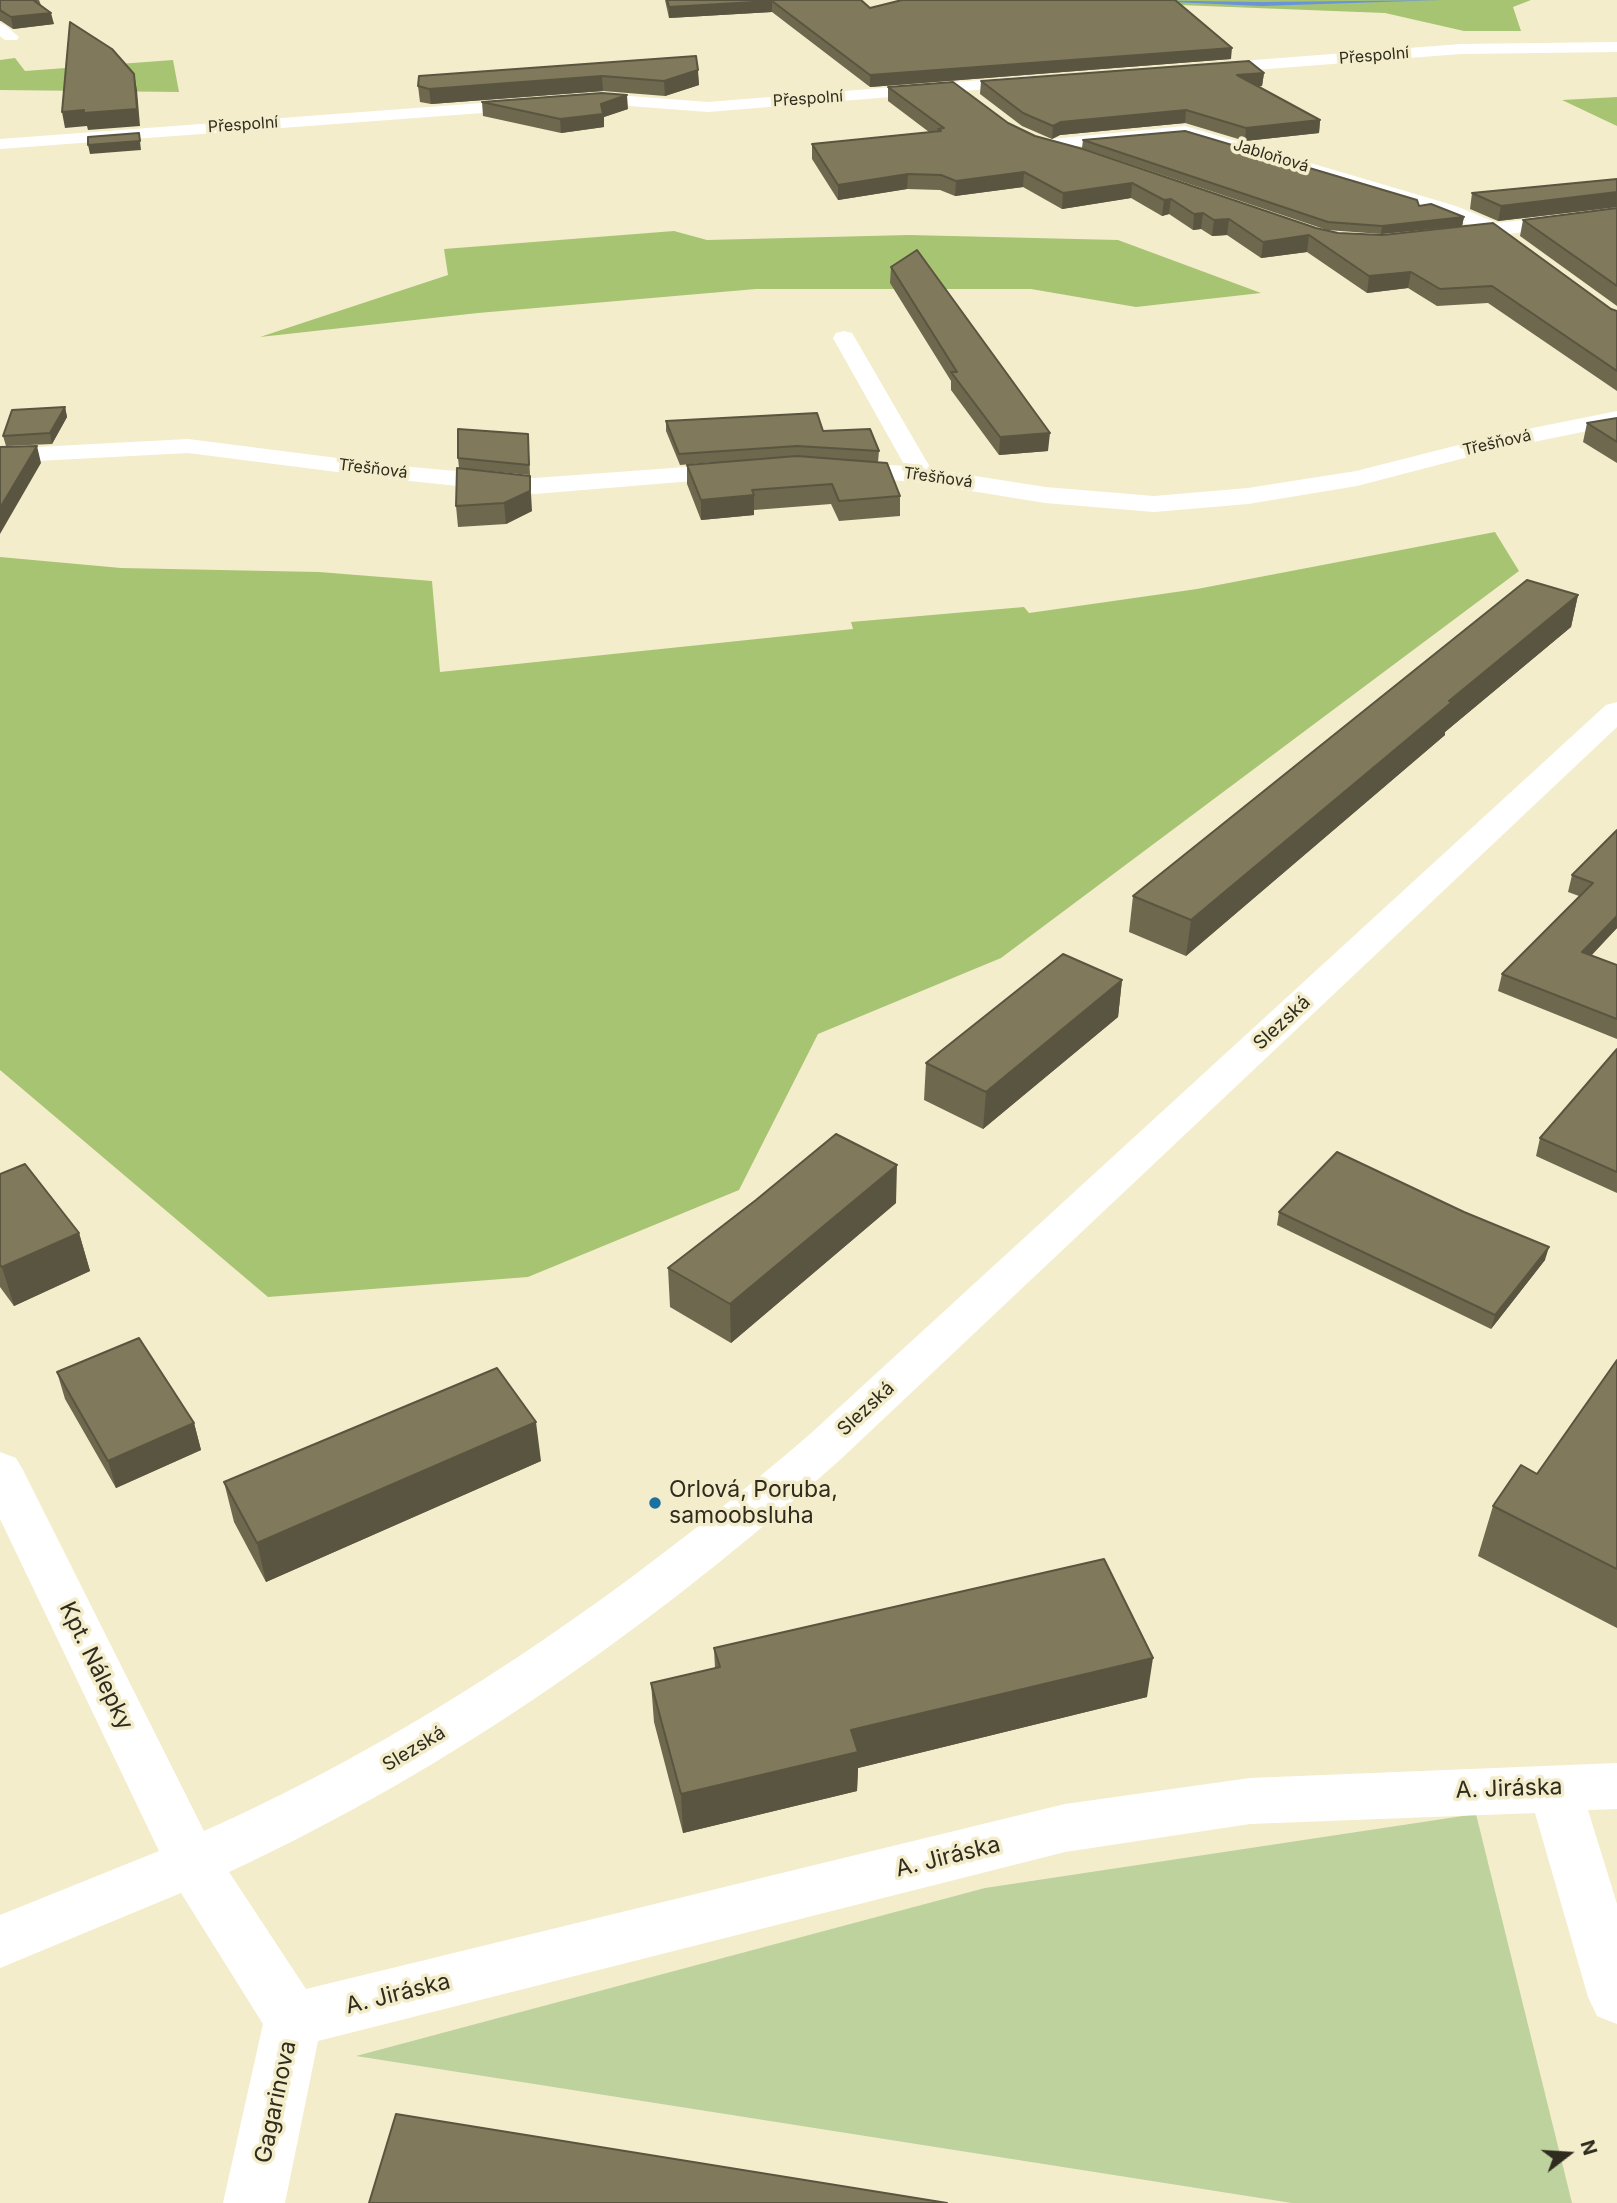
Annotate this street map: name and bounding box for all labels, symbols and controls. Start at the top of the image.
street label: Přespolní [1338,43,1410,69]
street label: Přespolní [772,87,844,111]
street label: Přespolní [207,113,279,137]
street label: Jabloňová [1231,135,1311,177]
street label: Třešňová [1461,426,1533,460]
street label: Třešňová [337,455,409,483]
street label: Třešňová [902,464,974,492]
street label: Slezská [1249,991,1315,1055]
street label: Slezská [833,1377,899,1441]
place label: Orlová, Poruba, samoobsluha [669,1476,838,1530]
marker: Orlová, Poruba, samoobsluha [647,1495,663,1511]
street label: Kpt. Nálepky [53,1597,139,1735]
street label: Slezská [378,1721,450,1777]
street label: A. Jiráska [1455,1773,1563,1805]
street label: A. Jiráska [893,1831,1003,1883]
street label: A. Jiráska [343,1968,453,2020]
street label: Gagarinova [250,2038,302,2166]
north arrow [1533,2119,1603,2189]
text: N [1575,2137,1602,2158]

